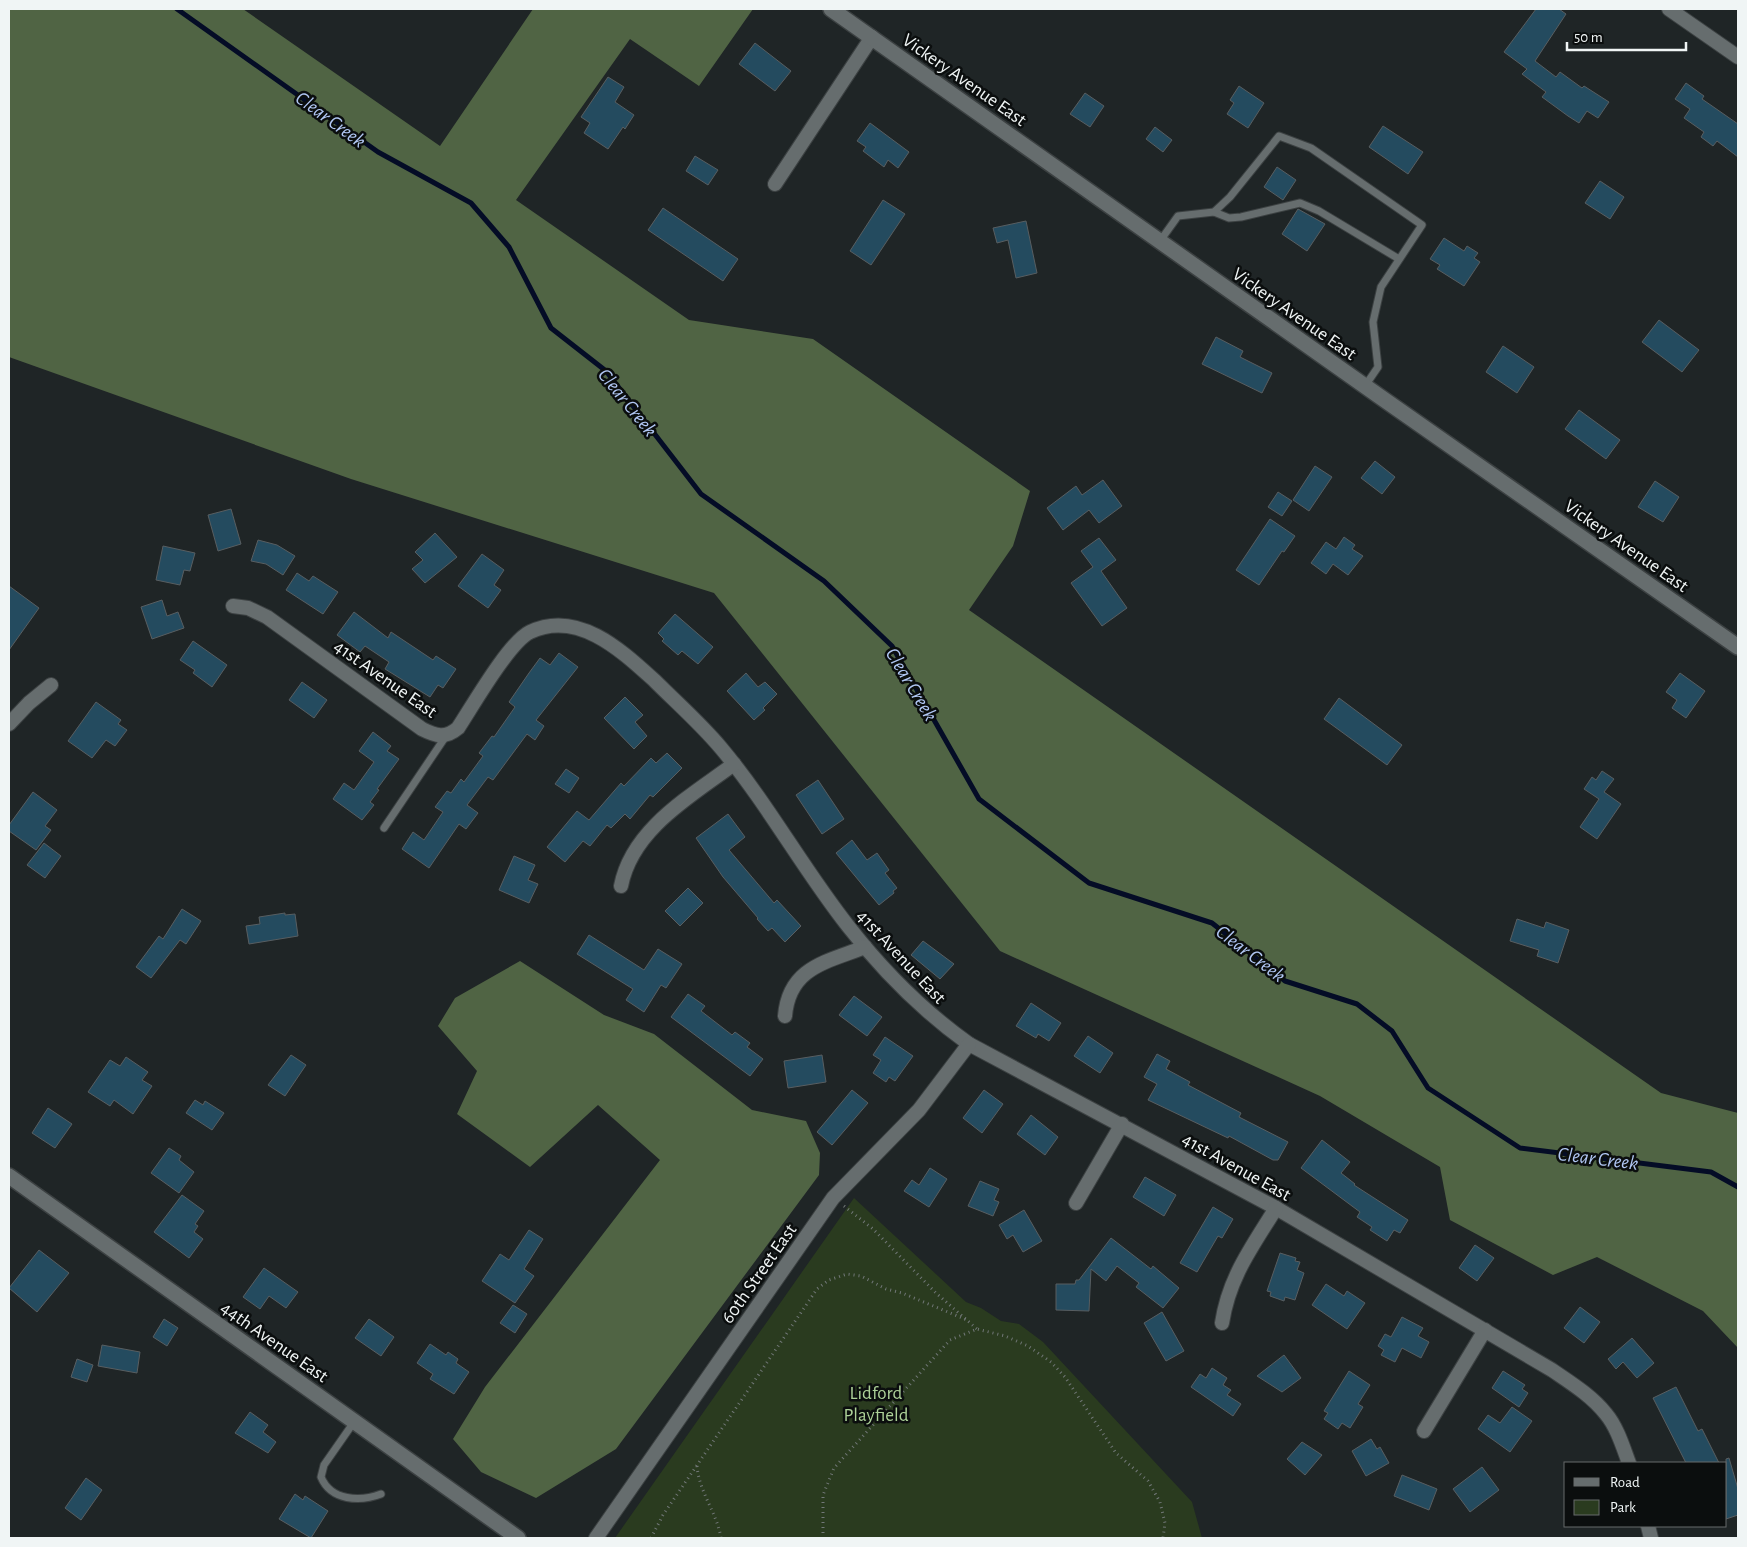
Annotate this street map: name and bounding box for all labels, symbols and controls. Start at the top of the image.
scale bar [1567,20,1686,52]
street label: Vickery Avenue East [899,30,1030,130]
text: 50 m [1574,30,1603,45]
water label: Clear Creek [292,88,369,152]
street label: Vickery Avenue East [1229,264,1360,364]
water label: Clear Creek [594,365,661,440]
street label: Vickery Avenue East [1561,496,1692,596]
street label: 41st Avenue East [330,637,440,722]
water label: Clear Creek [882,645,941,724]
street label: 41st Avenue East [853,906,949,1008]
water label: Clear Creek [1212,921,1289,986]
street label: 41st Avenue East [1179,1130,1294,1205]
water label: Clear Creek [1556,1144,1639,1174]
street label: 60th Street East [718,1221,800,1327]
street label: 44th Avenue East [217,1298,331,1386]
park label: Lidford Playfield [843,1384,909,1425]
legend [1564,1462,1727,1527]
text: Road [1610,1475,1640,1490]
text: Park [1610,1500,1636,1515]

